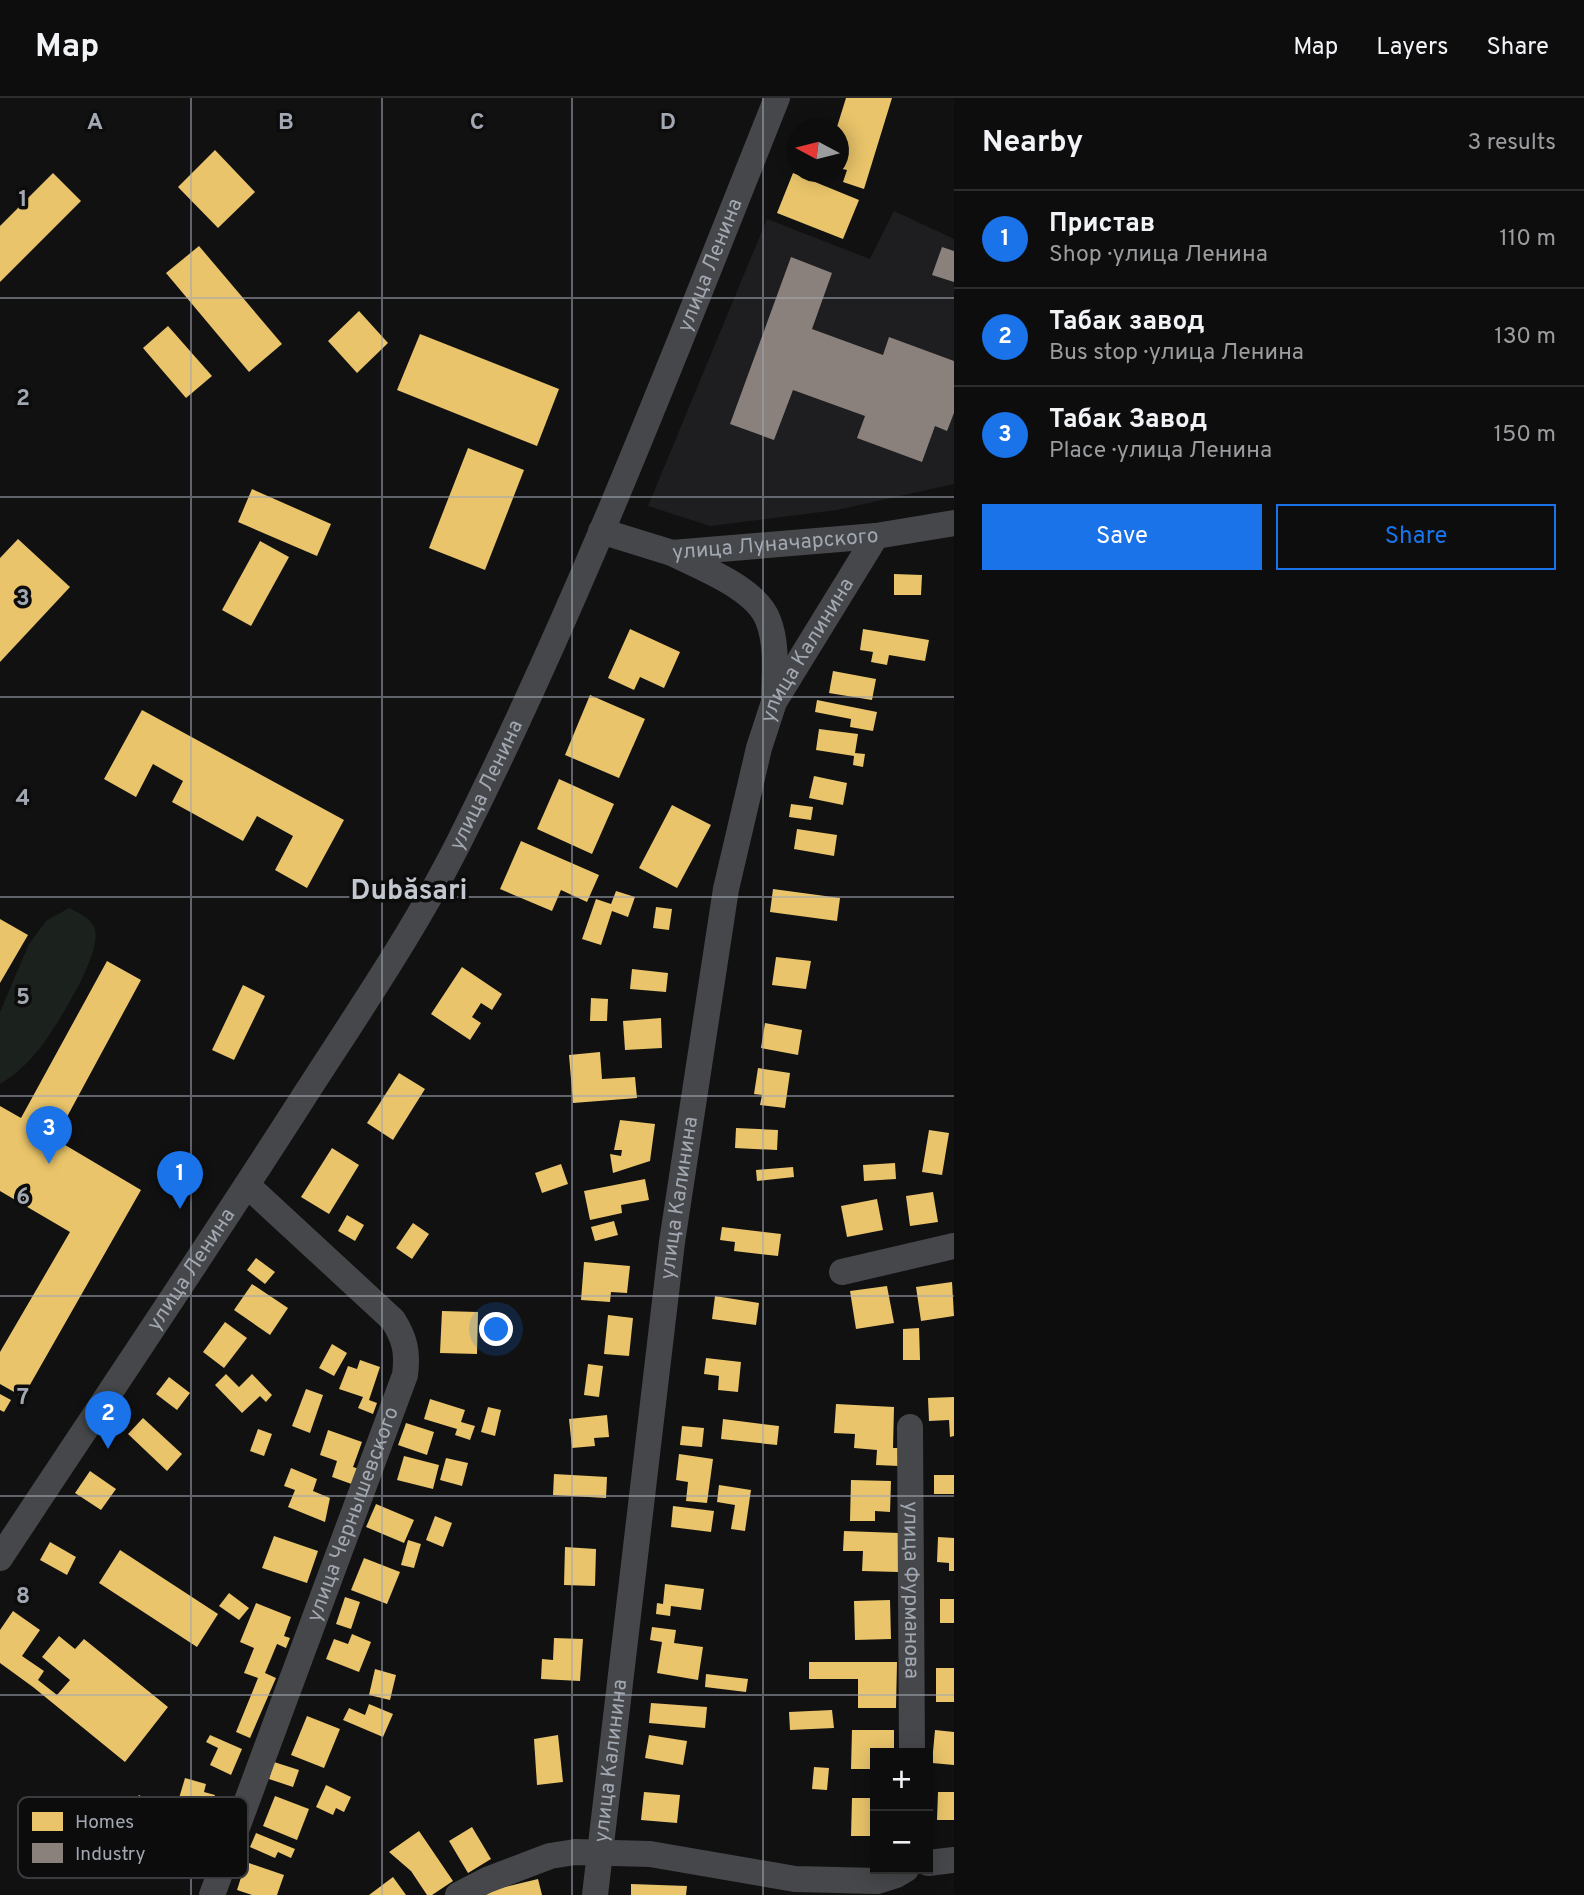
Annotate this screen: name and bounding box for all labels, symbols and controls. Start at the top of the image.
text: Map [35,27,99,69]
text: Map [1293,33,1338,63]
text: Layers [1376,33,1448,63]
text: Share [1486,33,1549,63]
text: A [87,109,103,138]
text: B [278,109,294,138]
text: C [470,109,484,138]
text: D [660,109,676,138]
north arrow [786,119,849,182]
text: Nearby [982,125,1083,162]
text: 3 results [1467,129,1556,158]
text: 1 [18,186,28,215]
street label: улица Ленина [671,194,749,336]
text: Пристав [1049,208,1155,241]
text: 1 [1000,225,1010,254]
text: 110 m [1499,225,1556,254]
text: Shop · улица Ленина [1049,241,1268,270]
text: Табак завод [1049,306,1205,339]
text: 2 [998,323,1012,352]
text: 130 m [1494,323,1556,352]
text: Bus stop · улица Ленина [1049,339,1304,368]
text: 2 [16,385,30,414]
text: Табак Завод [1049,404,1207,437]
text: 3 [998,421,1012,450]
text: 150 m [1494,421,1556,450]
text: Place · улица Ленина [1049,437,1272,466]
button: Save [982,504,1262,570]
button: Share [1276,504,1556,570]
street label: улица Луначарского [671,522,880,566]
street label: улица Калинина [755,573,861,726]
text: 3 [16,585,30,614]
street label: улица Ленина [444,716,530,855]
text: 4 [16,785,30,814]
district label: Dubăsari [351,874,467,910]
text: 5 [16,984,30,1013]
pin: 3 [26,1106,72,1164]
street label: улица Калинина [654,1115,705,1281]
pin: 1 [157,1151,203,1209]
text: 6 [16,1184,30,1213]
street label: улица Ленина [141,1203,242,1336]
your location [479,1312,513,1346]
text: 7 [17,1384,29,1413]
pin: 2 [85,1391,131,1449]
street label: улица Чернышевского [301,1403,405,1626]
street label: улица Фурманова [897,1501,925,1679]
text: 8 [16,1583,30,1612]
street label: улица Калинина [588,1678,634,1844]
map controls [870,1748,933,1874]
button: + [870,1748,933,1811]
legend [18,1797,248,1878]
text: Homes [75,1811,134,1835]
button: − [870,1811,933,1874]
text: Industry [75,1843,145,1867]

